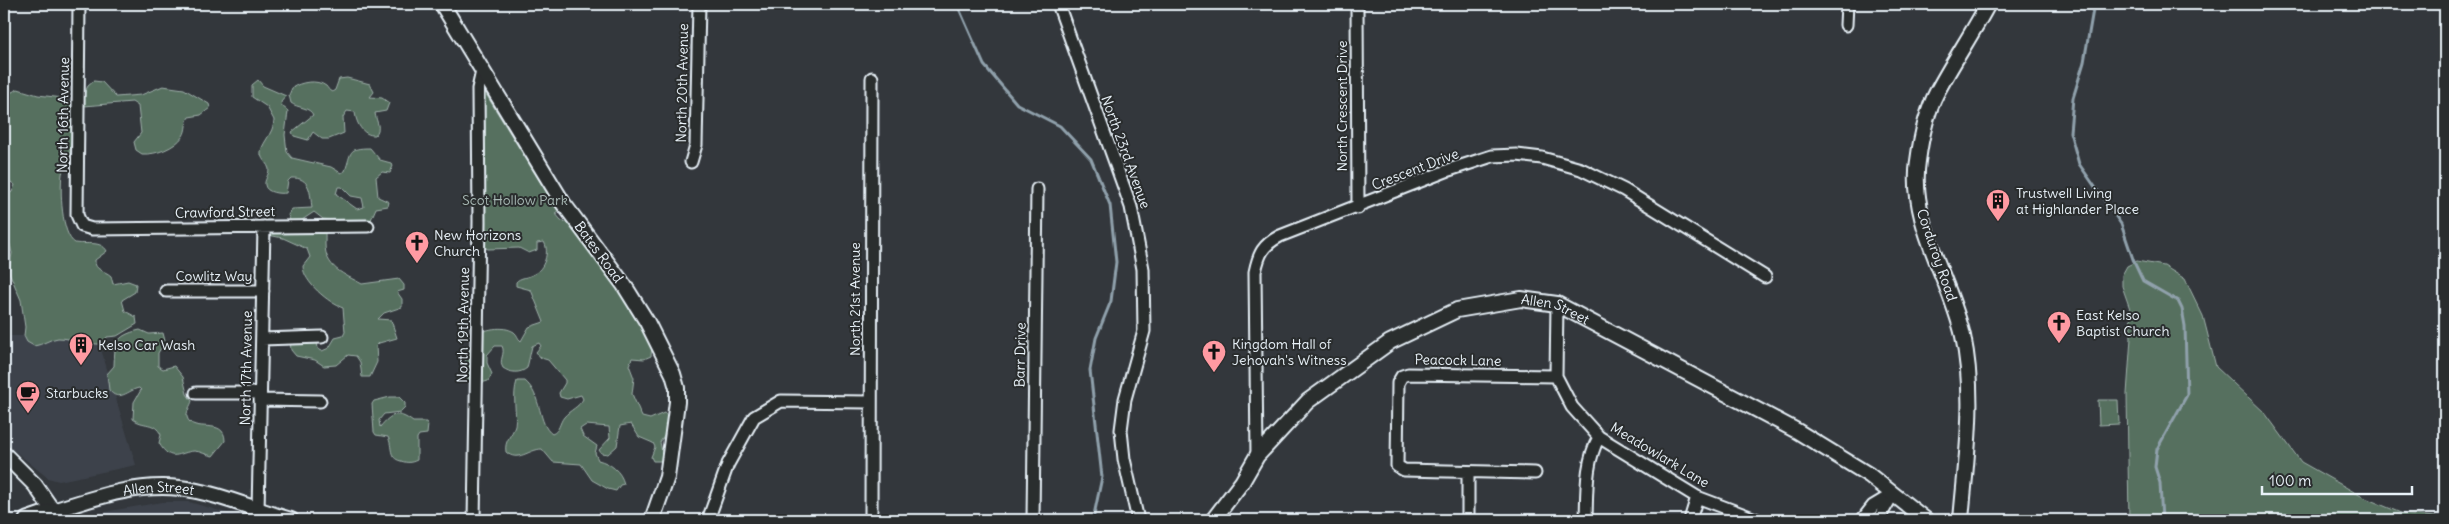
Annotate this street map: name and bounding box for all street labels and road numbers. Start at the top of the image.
street label: North 20th Avenue [672,23,692,143]
street label: North Crescent Drive [1333,40,1351,172]
street label: North 16th Avenue [53,57,73,173]
street label: North 23rd Avenue [1097,93,1155,211]
street label: Crescent Drive [1369,144,1461,194]
street label: Crawford Street [175,202,276,222]
street label: Corduroy Road [1913,206,1961,304]
street label: Bates Road [571,218,627,286]
street label: North 21st Avenue [846,242,864,356]
street label: Cowlitz Way [175,267,253,285]
street label: North 19th Avenue [453,267,473,383]
street label: Allen Street [1520,290,1593,329]
street label: North 17th Avenue [236,310,256,426]
street label: Barr Drive [1010,322,1030,388]
street label: Peacock Lane [1414,350,1502,370]
street label: Meadowlark Lane [1607,418,1713,492]
street label: Allen Street [121,478,196,500]

